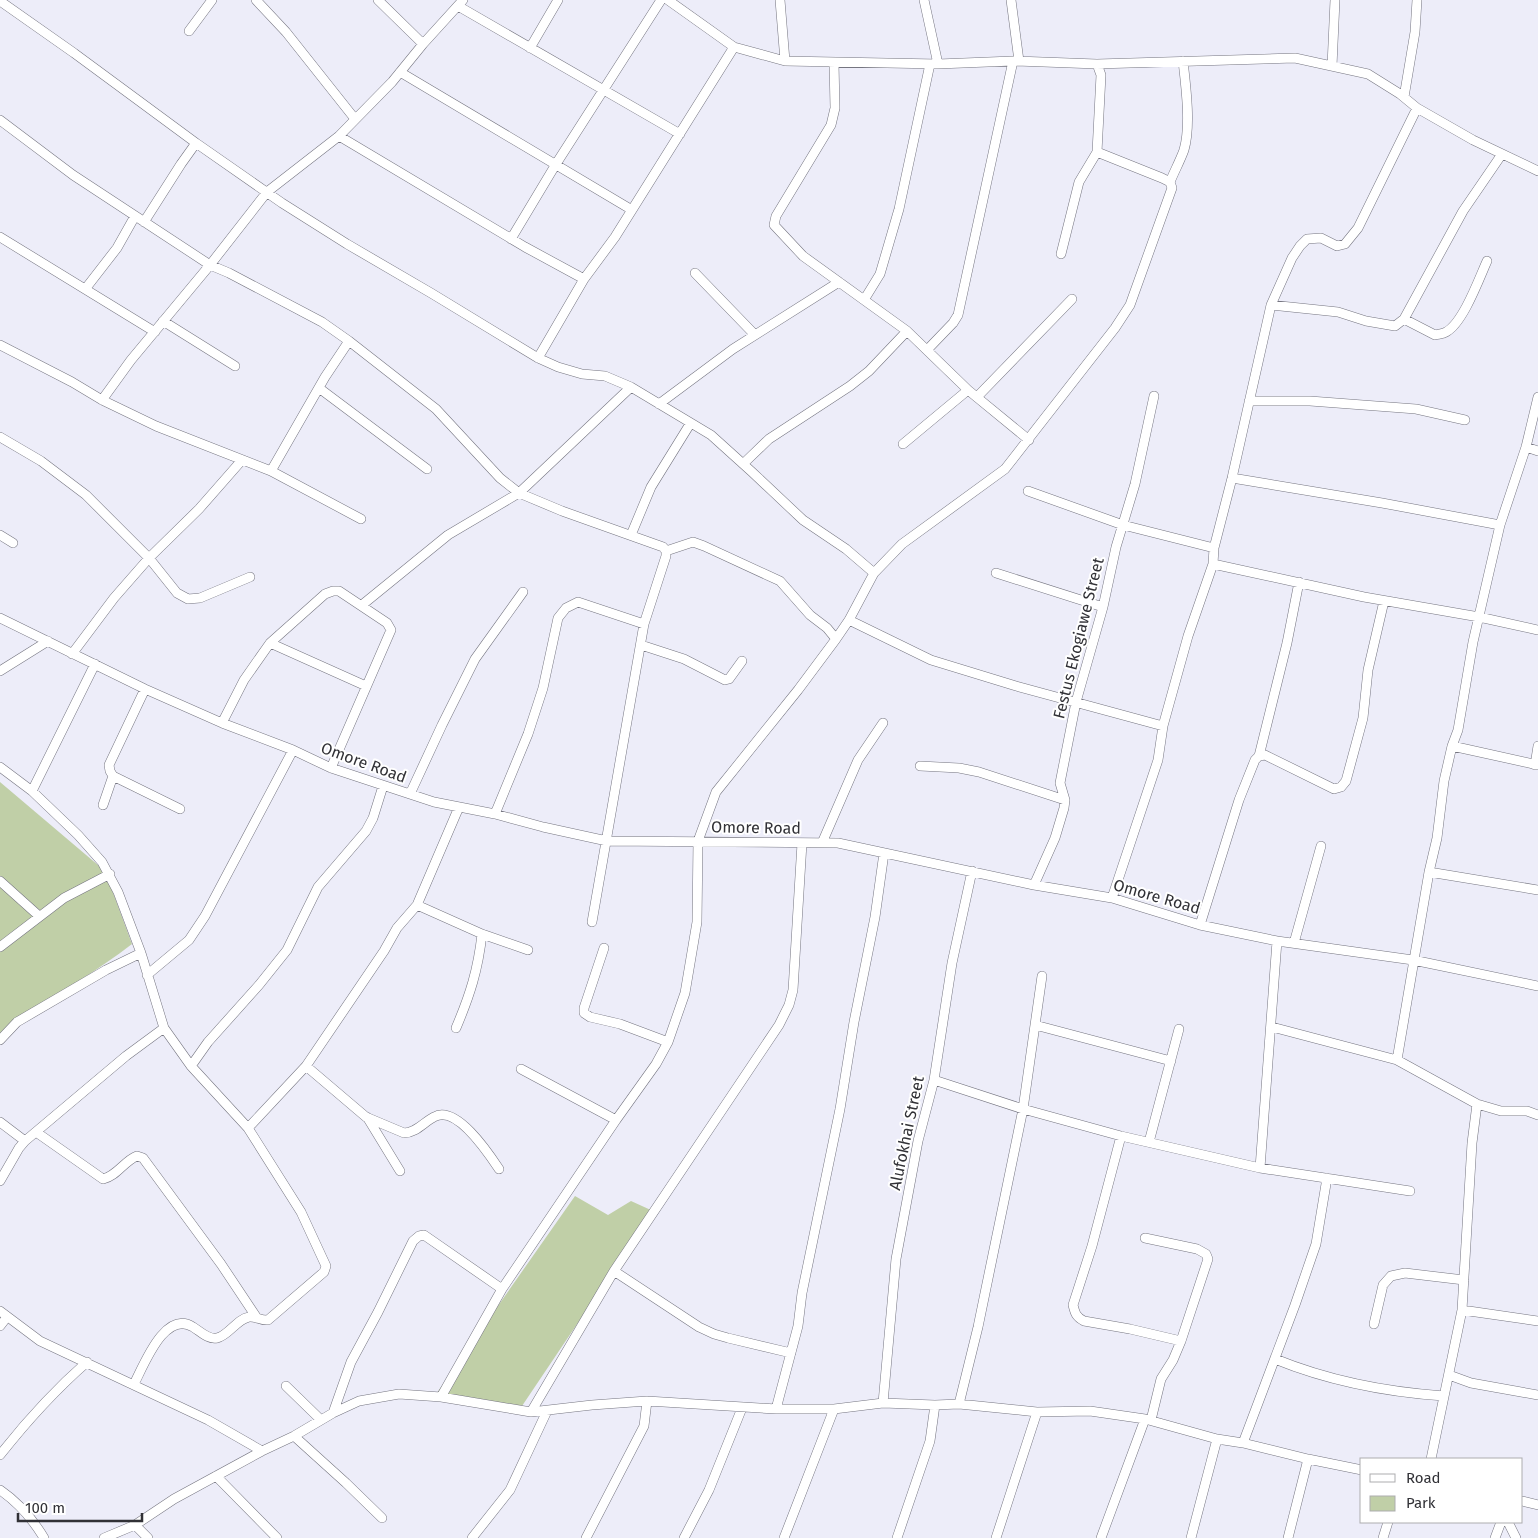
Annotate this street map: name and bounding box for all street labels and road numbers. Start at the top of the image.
street label: Festus Ekogiawe Street [1049,555,1108,721]
street label: Omore Road [318,738,409,787]
street label: Omore Road [711,817,801,838]
street label: Omore Road [1111,875,1203,918]
street label: Alufokhai Street [885,1074,928,1192]

